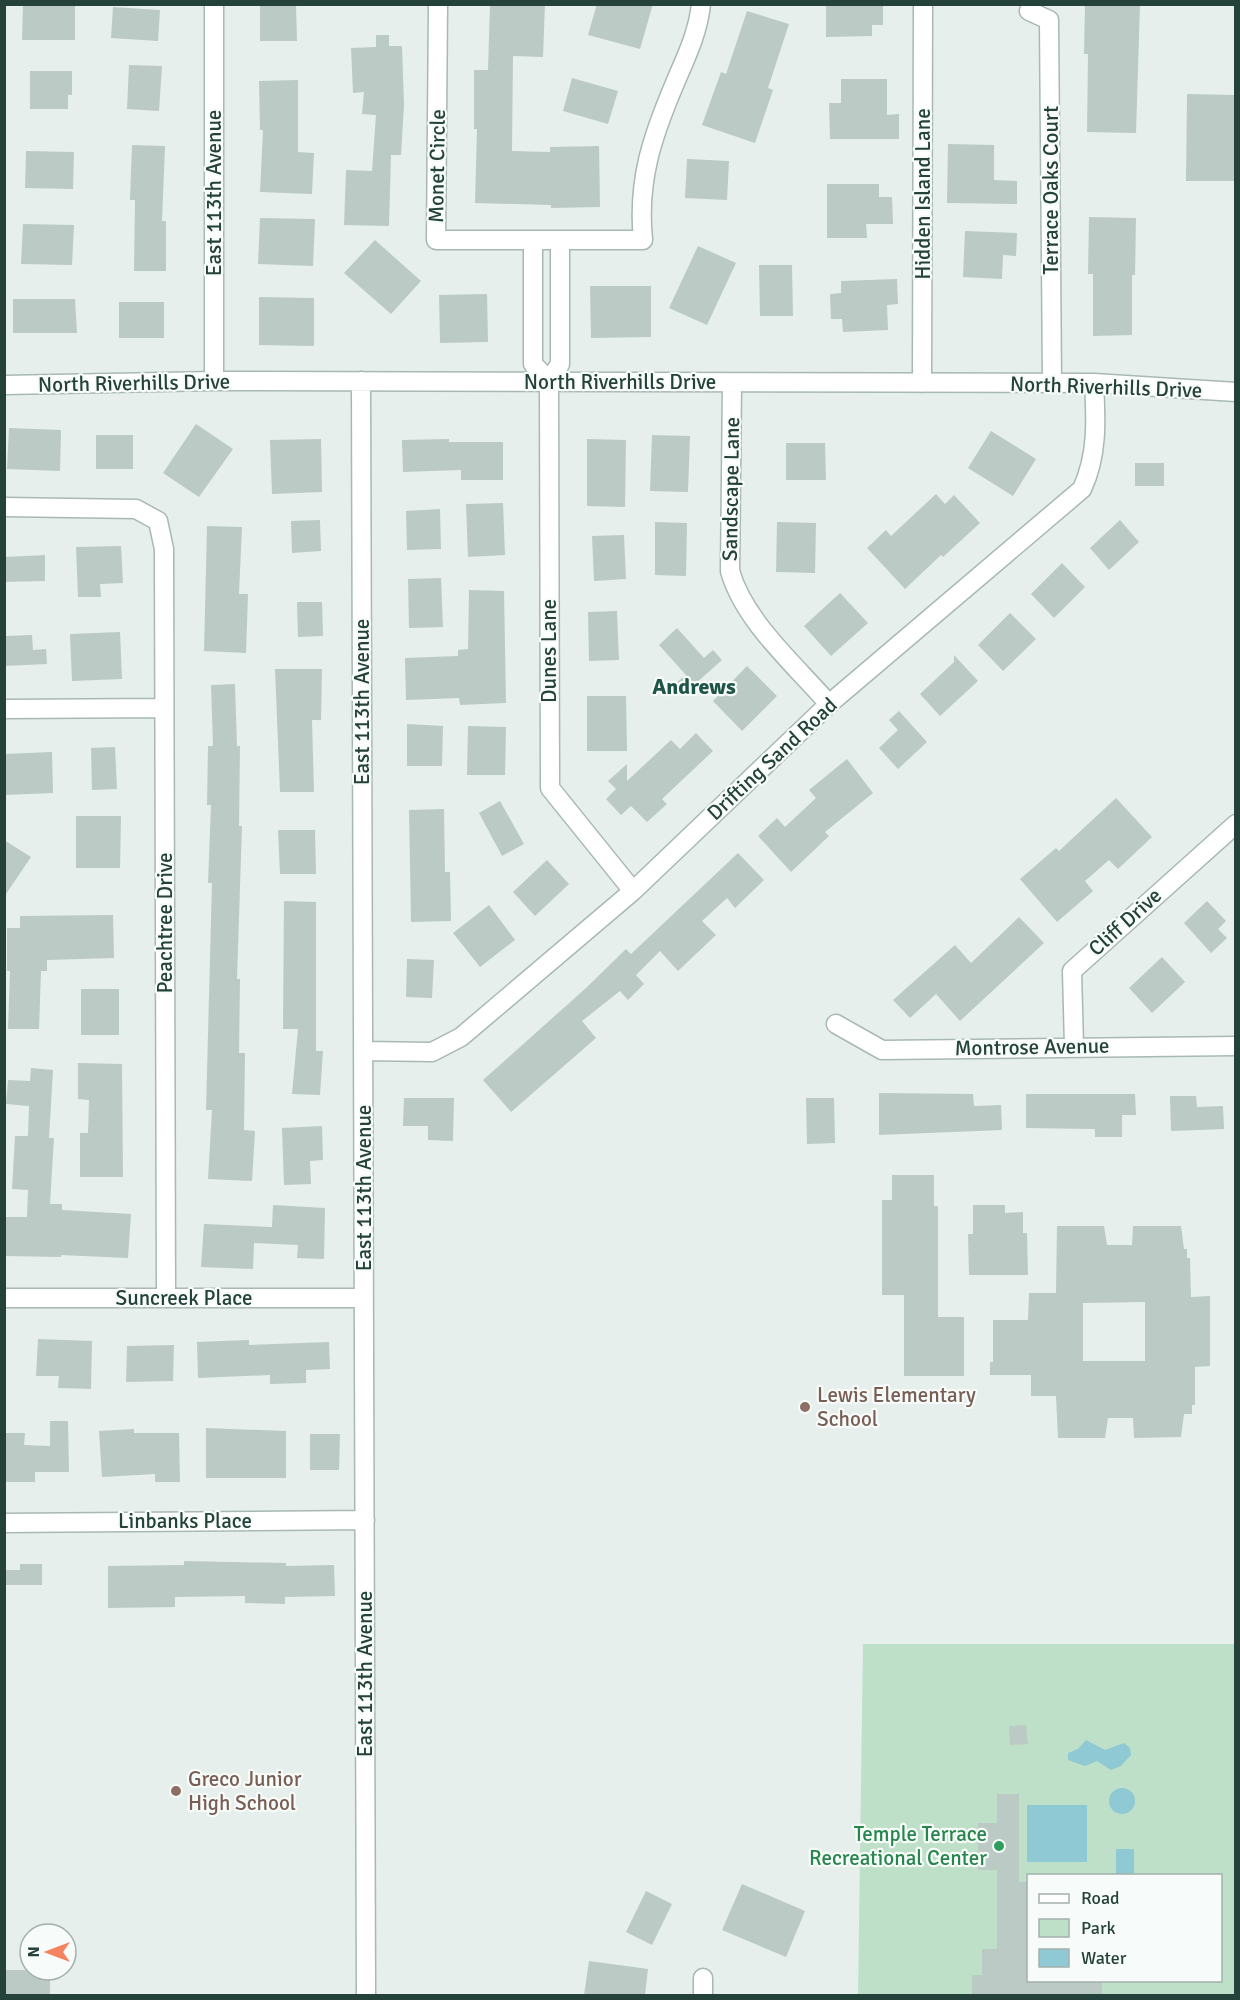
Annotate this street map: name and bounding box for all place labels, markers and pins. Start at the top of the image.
place label: Lewis Elementary School [817,1382,976,1432]
marker: Lewis Elementary School [798,1400,812,1414]
place label: Greco Junior High School [188,1766,302,1816]
marker: Greco Junior High School [169,1784,183,1798]
place label: Temple Terrace Recreational Center [809,1821,987,1871]
marker: Temple Terrace Recreational Center [992,1839,1006,1853]

